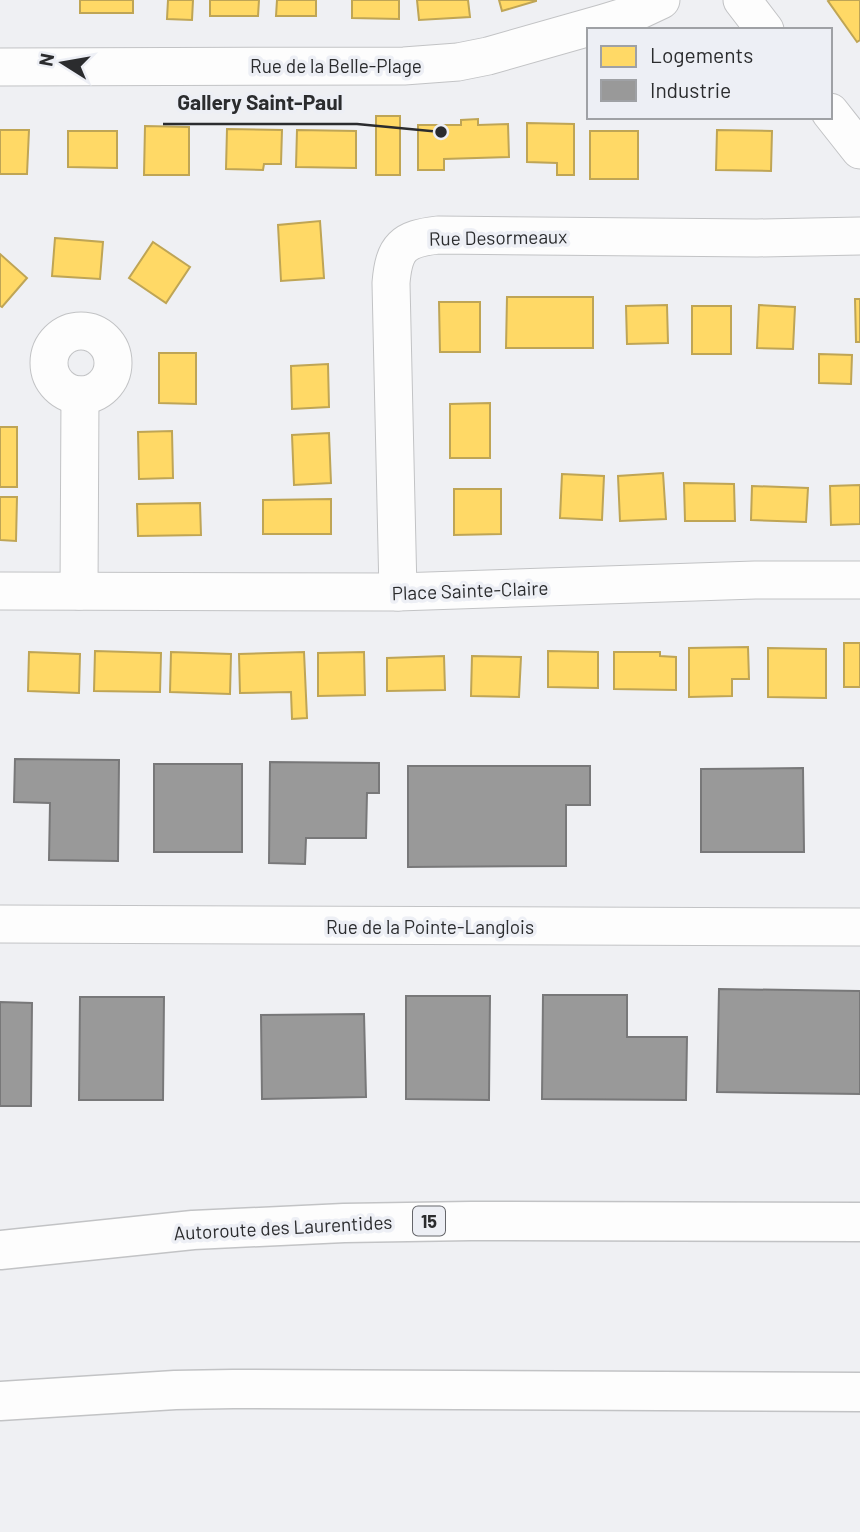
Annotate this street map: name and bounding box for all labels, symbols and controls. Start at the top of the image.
north arrow [28,28,98,98]
legend [587,28,832,119]
text: Logements [650,42,753,67]
text: N [33,51,58,68]
street label: Rue de la Belle-Plage [250,54,422,77]
text: Industrie [650,77,731,102]
callout: Gallery Saint-Paul [163,82,357,124]
text: Gallery Saint-Paul [177,89,343,114]
street label: Rue Desormeaux [429,224,567,250]
street label: Place Sainte-Claire [391,576,549,604]
street label: Rue de la Pointe-Langlois [326,915,534,938]
road number: 15 [413,1206,445,1236]
street label: Autoroute des Laurentides [173,1210,393,1244]

